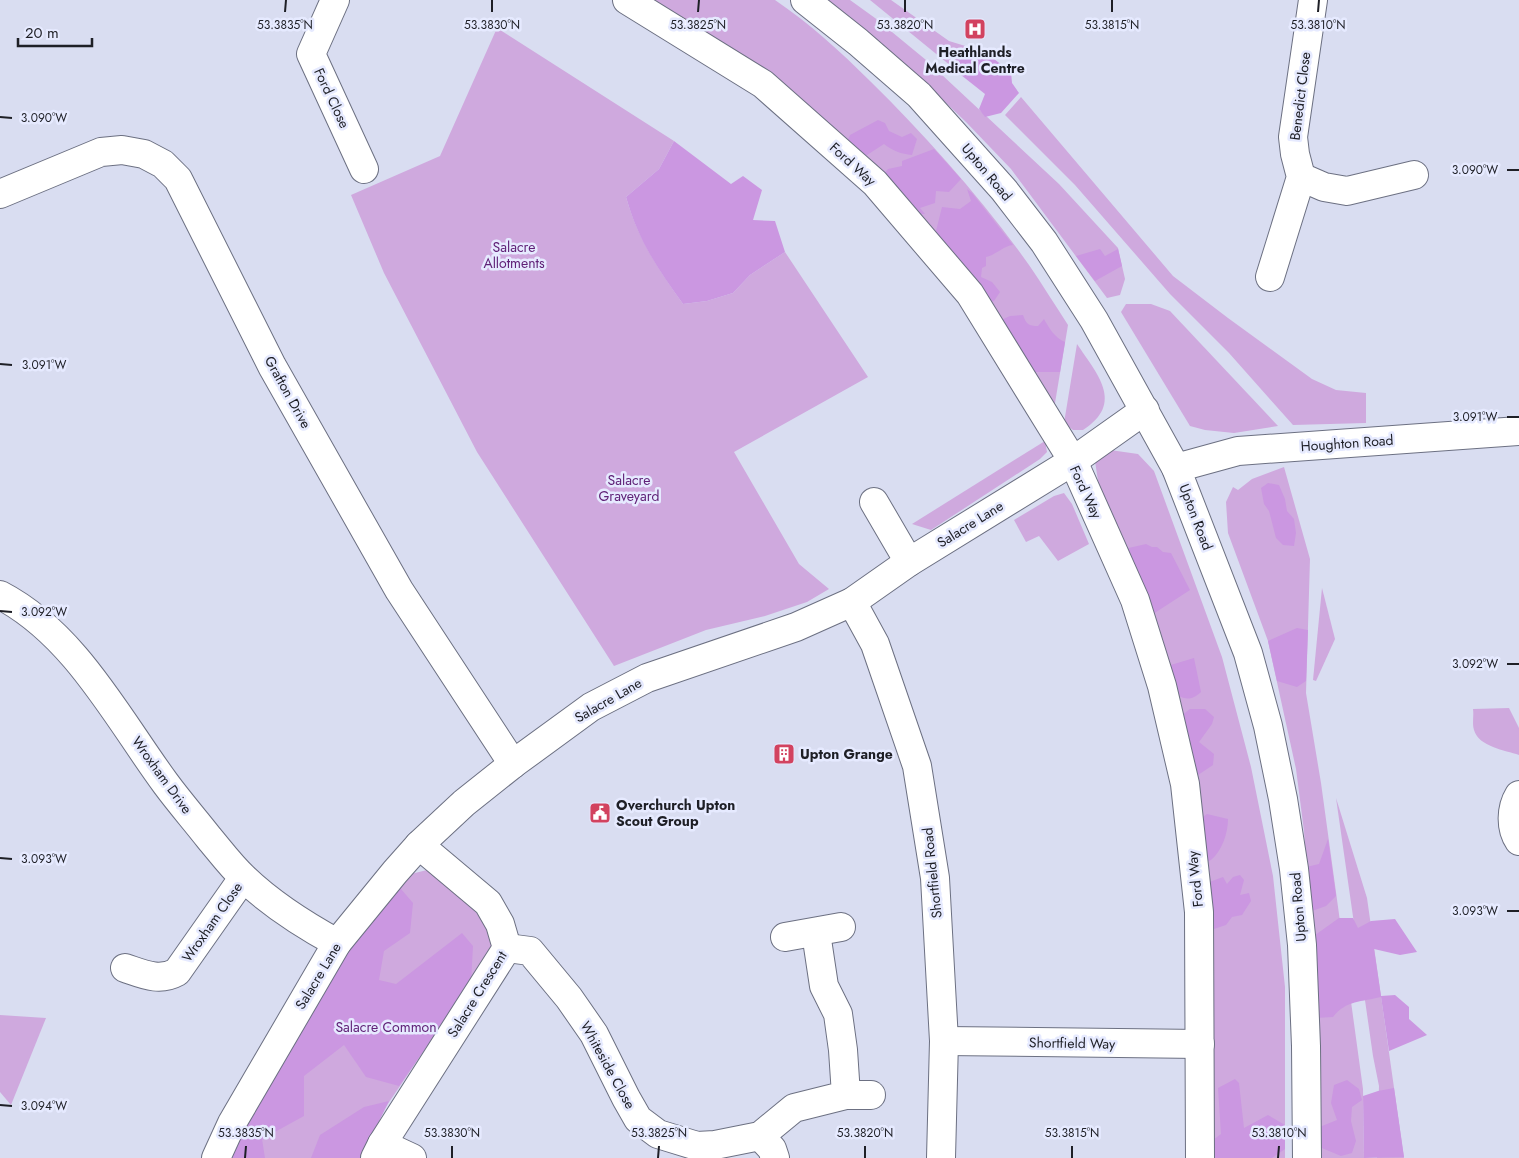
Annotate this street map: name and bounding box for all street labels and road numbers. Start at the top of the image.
street label: Benedict Close [1285,51,1315,141]
street label: Ford Close [309,65,355,131]
street label: Ford Way [825,138,881,191]
street label: Upton Road [957,139,1017,205]
street label: Grafton Drive [260,352,316,432]
street label: Houghton Road [1300,430,1394,456]
street label: Ford Way [1065,462,1107,523]
street label: Upton Road [1174,481,1218,553]
street label: Salacre Lane [933,496,1007,552]
street label: Salacre Lane [571,673,645,727]
street label: Wroxham Drive [127,732,197,818]
street label: Shortfield Road [917,827,947,919]
street label: Ford Way [1182,849,1208,908]
street label: Upton Road [1285,872,1311,942]
street label: Wroxham Close [177,878,247,966]
street label: Salacre Lane [290,939,346,1013]
street label: Salacre Crescent [442,946,512,1041]
street label: Whiteside Close [576,1018,640,1112]
street label: Shortfield Way [1029,1032,1116,1054]

